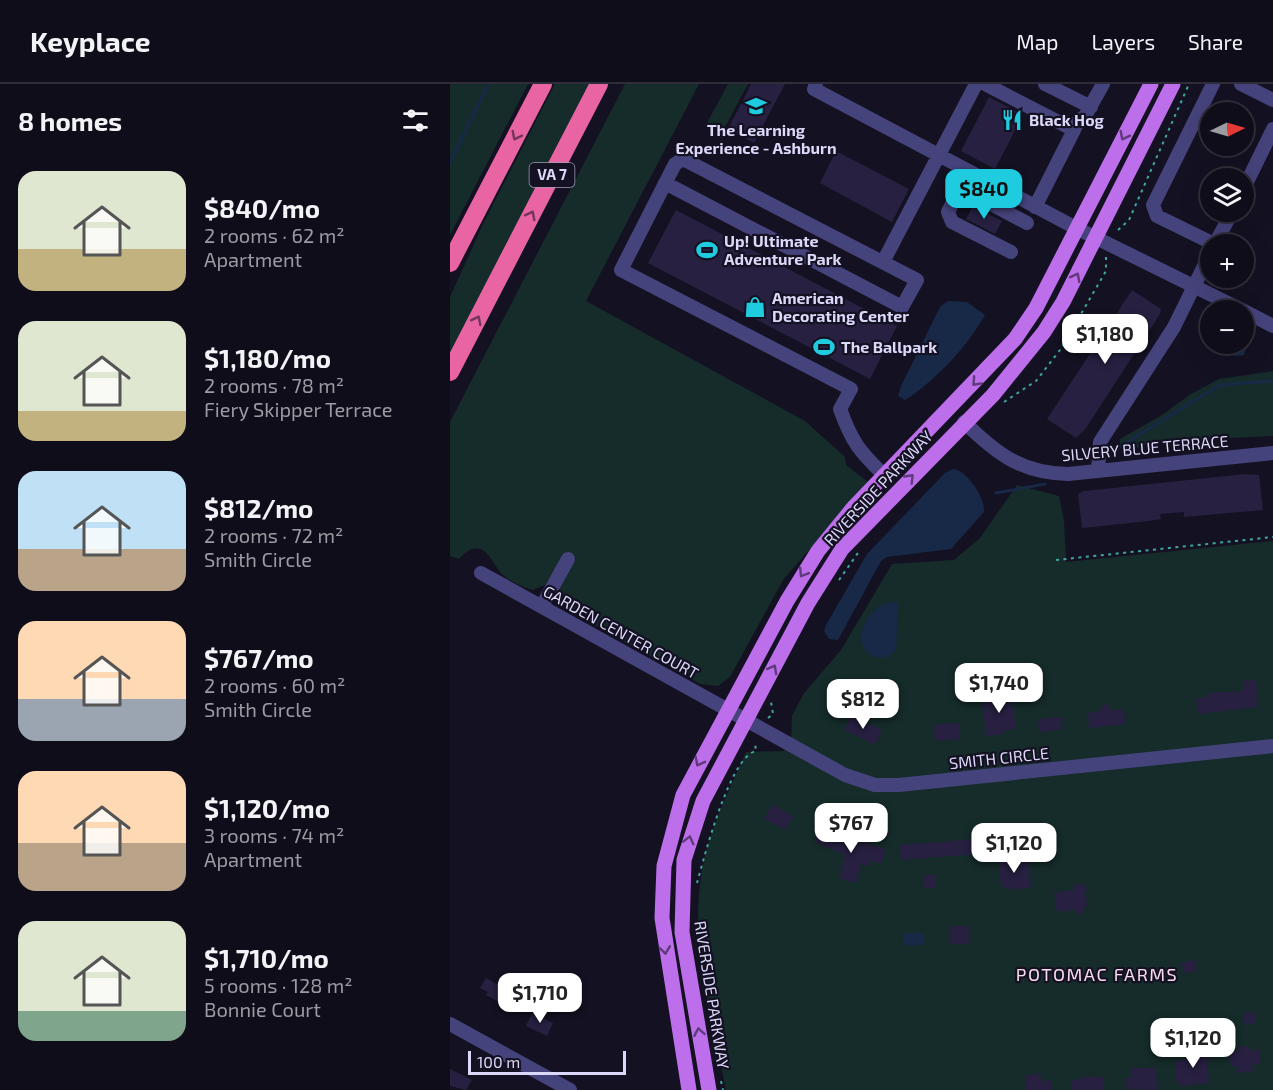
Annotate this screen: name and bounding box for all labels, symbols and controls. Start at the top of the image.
text: Keyplace [30,24,151,58]
text: Map [1016,29,1058,54]
text: Layers [1091,29,1155,54]
text: Share [1188,29,1243,54]
school or university icon: The Learning Experience - Ashburn [744,94,768,118]
north arrow [1200,102,1254,156]
map controls [1200,102,1254,354]
icon: filters [399,104,432,137]
text: 8 homes [18,105,122,136]
restaurant icon: Black Hog [1000,108,1024,132]
place label: Black Hog [1029,110,1105,129]
place label: The Learning Experience - Ashburn [675,120,837,157]
one-way arrow [512,130,523,140]
one-way arrow [1120,130,1132,141]
road number: VA 7 [530,163,574,187]
button: layers [1200,168,1254,222]
pin: $840 [948,169,1020,220]
text: $840 [959,176,1009,200]
text: $840/mo [204,192,320,223]
icon: home [66,195,138,267]
one-way arrow [524,210,535,221]
text: 2 rooms · 62 m² [204,223,344,247]
place label: Up! Ultimate Adventure Park [724,231,842,268]
button: + [1200,234,1254,288]
sports icon: Up! Ultimate Adventure Park [695,238,719,262]
text: Apartment [204,247,302,271]
one-way arrow [1069,273,1080,283]
place label: American Decorating Center [772,288,909,325]
shop icon: American Decorating Center [743,295,767,319]
button: − [1200,300,1254,354]
pin: $1,180 [1056,314,1154,365]
one-way arrow [470,316,481,326]
text: $1,180 [1076,321,1134,345]
sports icon: The Ballpark [812,335,836,359]
place label: The Ballpark [841,337,937,356]
text: $1,180/mo [204,342,331,373]
icon: home [66,345,138,417]
text: 2 rooms · 78 m² [204,373,344,397]
one-way arrow [972,375,983,386]
text: Fiery Skipper Terrace [204,397,393,421]
street label: RIVERSIDE PARKWAY [819,426,936,549]
street label: SILVERY BLUE TERRACE [1061,431,1229,464]
one-way arrow [903,474,914,484]
text: $812/mo [204,492,313,523]
icon: home [66,495,138,567]
text: 2 rooms · 72 m² [204,523,343,547]
text: Smith Circle [204,547,312,571]
one-way arrow [799,567,811,577]
street label: GARDEN CENTER COURT [540,581,702,682]
text: $767/mo [204,642,314,673]
icon: home [66,645,138,717]
pin: $1,740 [950,663,1048,714]
one-way arrow [766,664,777,675]
text: $1,740 [969,670,1029,694]
text: 2 rooms · 60 m² [204,673,345,697]
pin: $812 [827,679,899,730]
text: $812 [841,686,885,710]
text: Smith Circle [204,697,312,721]
street label: SMITH CIRCLE [948,743,1050,772]
one-way arrow [695,756,706,766]
text: $1,120/mo [204,792,330,823]
icon: home [66,795,138,867]
pin: $767 [815,803,887,854]
text: $767 [829,810,873,834]
text: 3 rooms · 74 m² [204,823,344,847]
pin: $1,120 [965,823,1063,874]
text: $1,120 [985,830,1043,854]
one-way arrow [682,835,695,845]
text: Apartment [204,847,302,871]
street label: RIVERSIDE PARKWAY [691,919,734,1071]
text: $1,710/mo [204,942,329,973]
icon: home [66,945,138,1017]
one-way arrow [659,946,671,955]
district label: POTOMAC FARMS [1016,963,1178,985]
text: 5 rooms · 128 m² [204,973,353,997]
pin: $1,710 [491,973,589,1024]
text: $1,710 [512,980,568,1004]
text: Bonnie Court [204,997,321,1021]
pin: $1,120 [1144,1018,1242,1069]
text: $1,120 [1164,1025,1222,1049]
one-way arrow [693,1028,706,1038]
scale bar [468,1048,626,1076]
text: 100 m [477,1052,520,1071]

